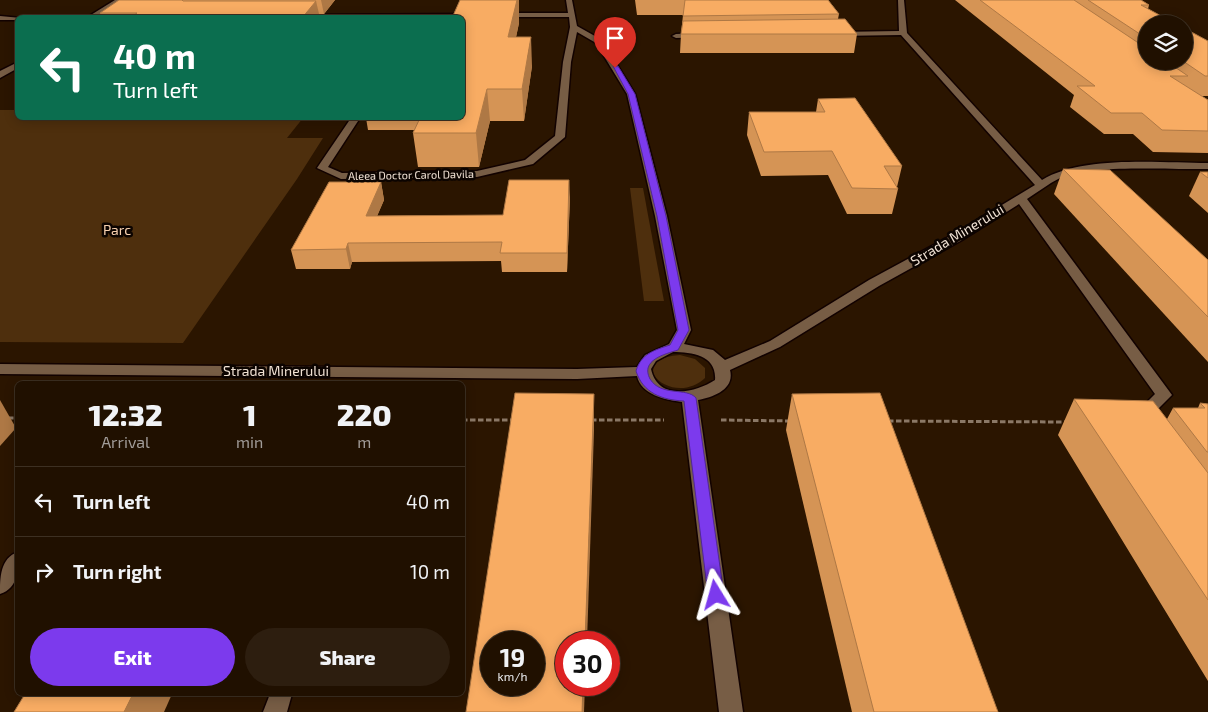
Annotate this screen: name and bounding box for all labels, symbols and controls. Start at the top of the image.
map controls [1138,15,1193,70]
button: layers [1138,15,1193,70]
pin [594,17,636,68]
icon: arrive [601,24,629,52]
text: 40 m [113,34,196,76]
icon: left [30,35,95,100]
text: Turn left [113,76,198,102]
street label: Aleea Doctor Carol Davila [348,167,474,182]
street label: Strada Minerului [907,200,1006,269]
park label: Parc [103,221,131,238]
street label: Strada Minerului [223,362,329,379]
text: 12:32 [88,396,163,432]
text: 1 [243,396,256,432]
text: 220 [337,396,392,432]
text: Arrival [101,432,150,451]
text: min [236,432,263,451]
text: m [357,432,371,451]
icon: left [30,488,58,516]
text: Turn left [73,490,150,513]
text: 40 m [406,490,450,513]
icon: right [30,558,58,586]
text: Turn right [73,560,161,583]
text: 10 m [410,560,450,583]
position arrow [689,568,741,620]
button: Exit [30,628,235,686]
button: Share [245,628,450,686]
speed limit sign: 30 [555,631,620,696]
text: 19 [500,642,525,672]
text: km/h [498,669,527,683]

